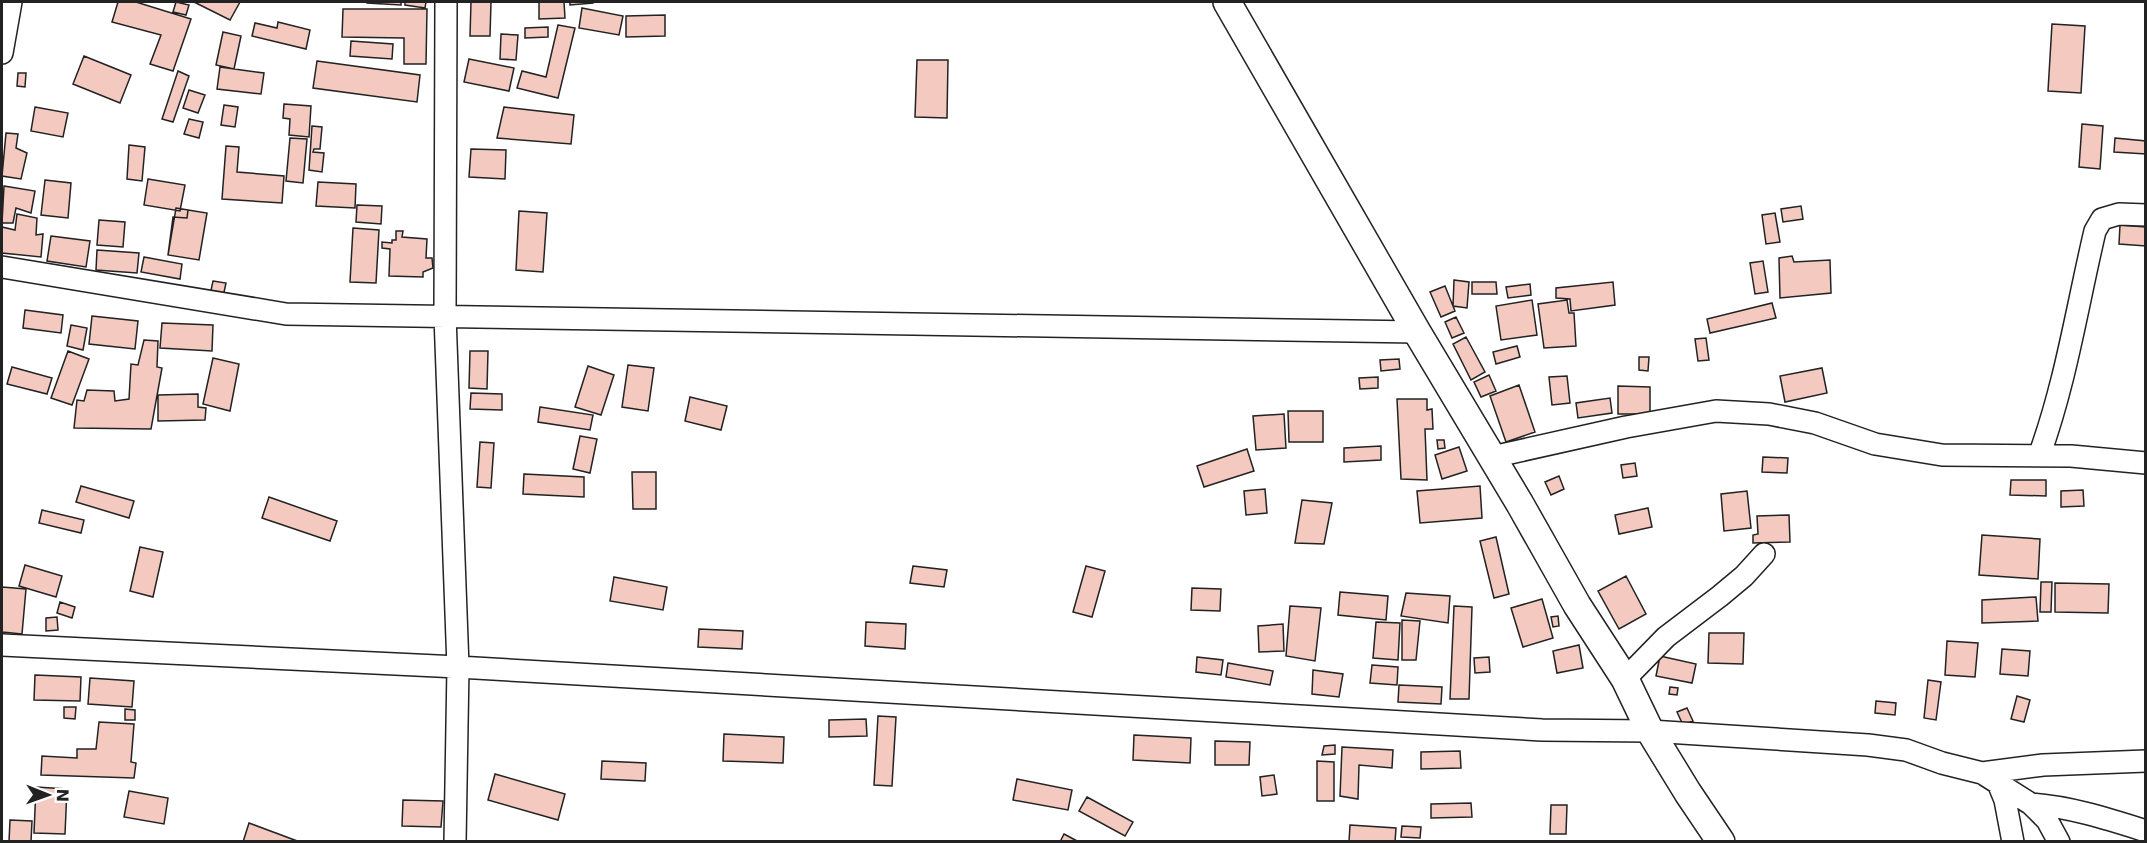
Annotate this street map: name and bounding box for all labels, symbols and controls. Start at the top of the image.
north arrow [18,765,78,825]
text: N [53,788,72,802]

